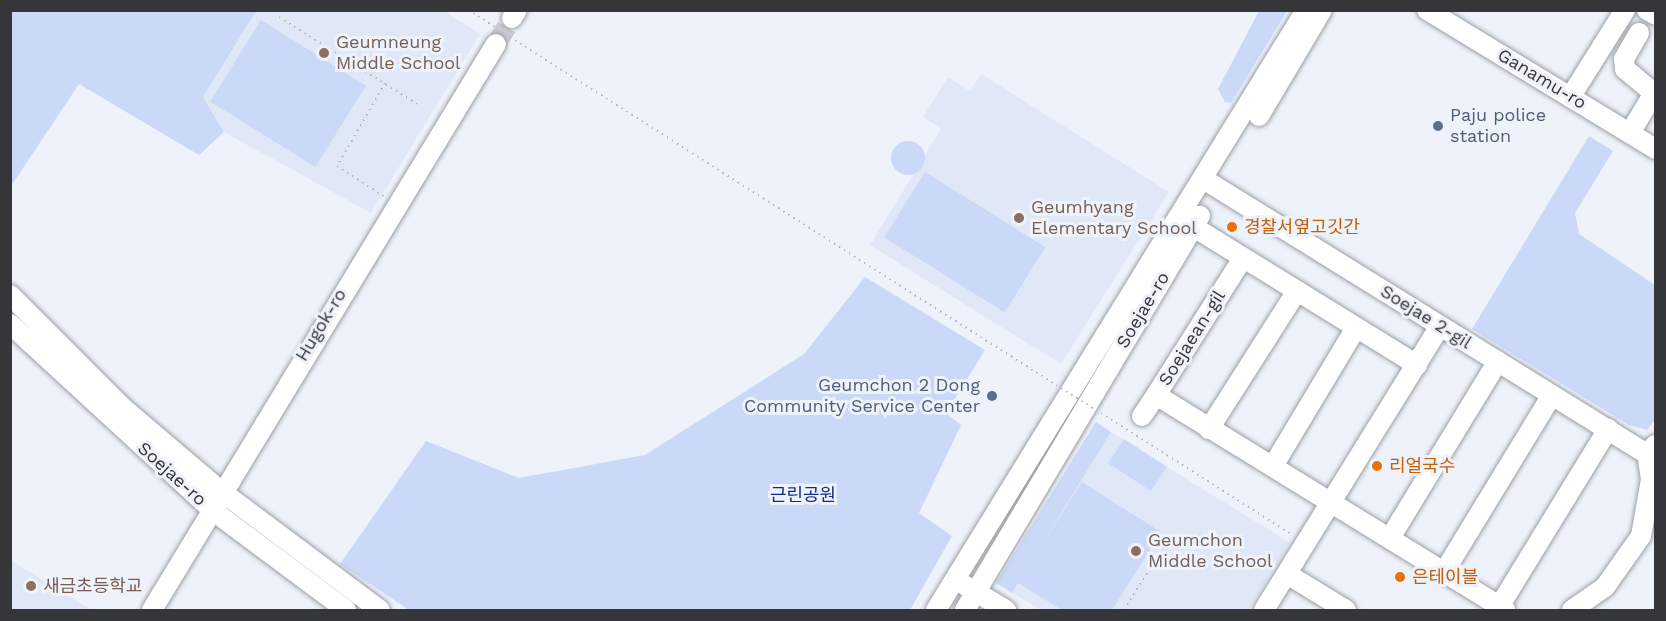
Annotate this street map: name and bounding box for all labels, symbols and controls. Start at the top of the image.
place label: Geumneung Middle School [336,32,461,74]
street label: Ganamu-ro [1494,44,1590,114]
marker: Geumneung Middle School [317,46,331,60]
place label: Paju police station [1450,105,1546,148]
marker: Paju police station [1431,119,1445,133]
place label: Geumhyang Elementary School [1031,197,1197,240]
marker: Geumhyang Elementary School [1012,211,1026,225]
place label: 경찰서옆고깃간 [1244,216,1360,238]
marker: 경찰서옆고깃간 [1225,220,1239,234]
street label: Soejae-ro [1112,268,1174,352]
street label: Soejae 2-gil [1376,280,1476,354]
street label: Hugok-ro [291,285,351,365]
street label: Soejaean-gil [1154,286,1230,390]
place label: Geumchon 2 Dong Community Service Center [743,375,980,418]
marker: Geumchon 2 Dong Community Service Center [985,389,999,403]
street label: Soejae-ro [133,437,211,511]
place label: 리얼국수 [1389,455,1455,477]
marker: 리얼국수 [1370,459,1384,473]
park label: 근린공원 [770,484,836,506]
place label: Geumchon Middle School [1148,530,1273,572]
marker: Geumchon Middle School [1129,544,1143,558]
place label: 은테이블 [1412,566,1478,588]
marker: 은테이블 [1393,570,1407,584]
place label: 새금초등학교 [43,575,142,597]
marker: 새금초등학교 [24,579,38,593]

